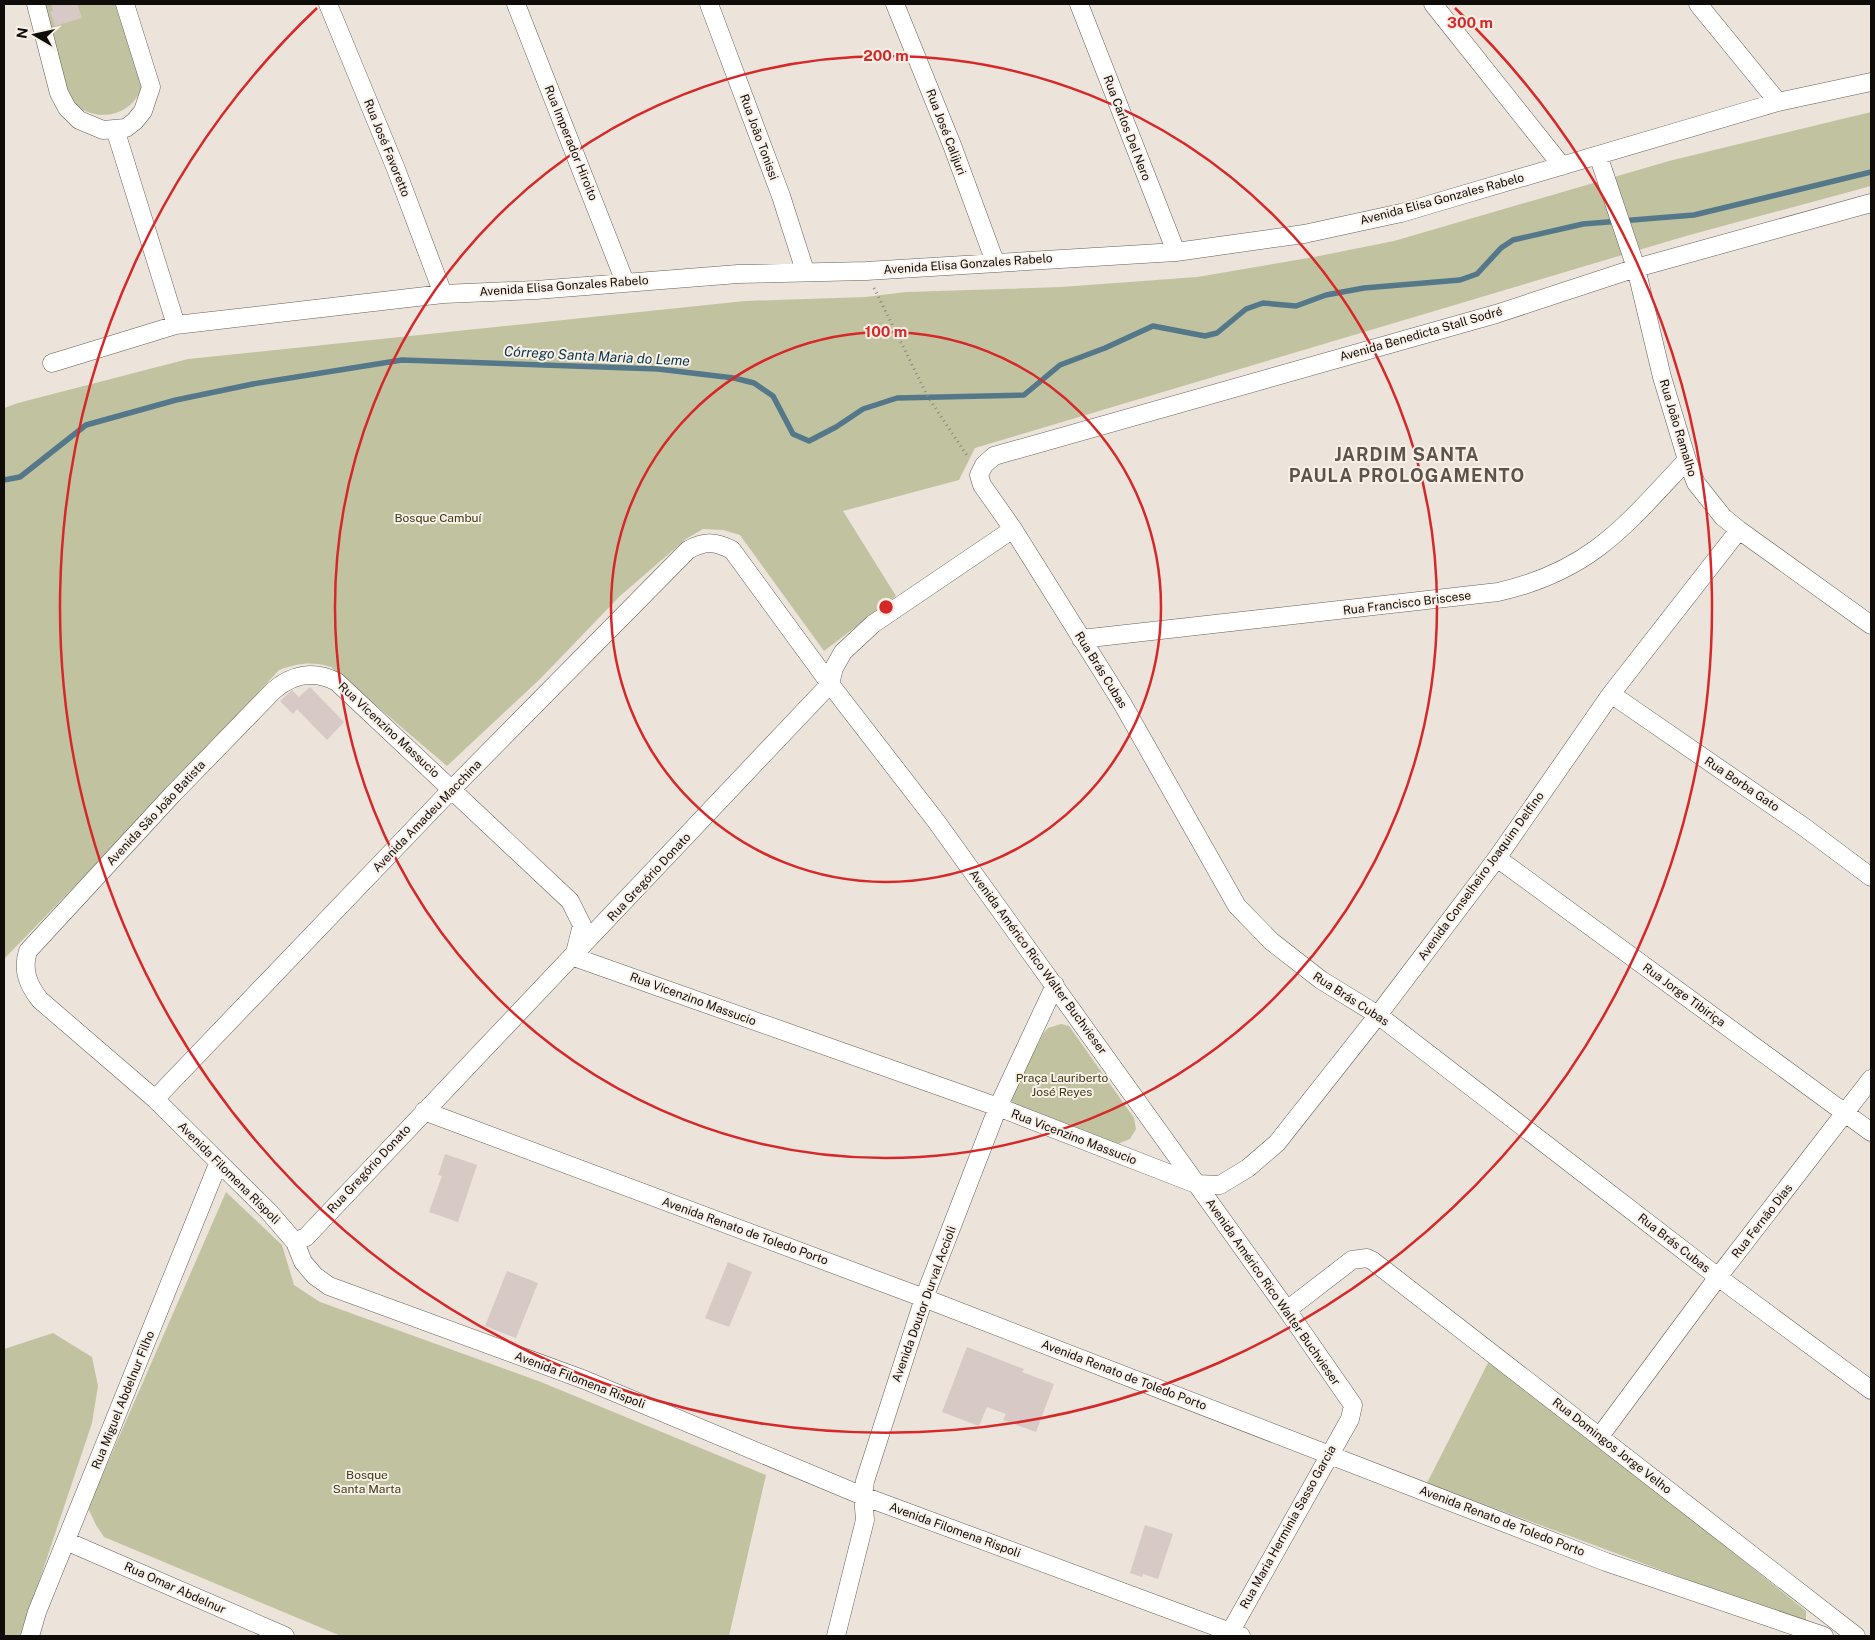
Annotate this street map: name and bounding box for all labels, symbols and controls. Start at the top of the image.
north arrow [10,10,60,60]
text: 300 m [1447,14,1493,31]
text: N [13,26,31,40]
text: 200 m [863,47,909,64]
street label: Rua Carlos Del Nero [1100,73,1154,183]
street label: Rua Imperador Hiroito [542,83,601,203]
street label: Rua José Calijuri [923,87,969,177]
street label: Rua João Tonissi [737,92,781,182]
street label: Rua José Favoretto [361,97,413,199]
street label: Avenida Elisa Gonzales Rabelo [1358,170,1526,228]
street label: Avenida Elisa Gonzales Rabelo [883,251,1053,277]
street label: Avenida Elisa Gonzales Rabelo [479,273,649,299]
street label: Avenida Benedicta Stall Sodré [1338,304,1504,364]
text: 100 m [865,323,907,340]
water label: Córrego Santa Maria do Leme [504,343,691,369]
street label: Rua João Ramalho [1657,378,1700,479]
district label: JARDIM SANTA PAULA PROLOGAMENTO [1289,444,1525,486]
park label: Bosque Cambuí [395,511,483,525]
street label: Rua Francisco Briscese [1342,588,1472,618]
centre of rings [877,598,895,616]
street label: Rua Brás Cubas [1072,629,1130,711]
street label: Rua Vicenzino Massucio [335,679,443,781]
street label: Rua Borba Gato [1702,754,1782,814]
street label: Avenida Amadeu Macchina [370,757,484,875]
street label: Avenida São João Batista [104,758,208,868]
street label: Avenida Conselheiro Joaquim Delfino [1415,789,1547,963]
street label: Rua Gregório Donato [604,830,694,924]
street label: Avenida Américo Rico Walter Buchvieser [966,867,1110,1057]
street label: Rua Jorge Tibiriça [1640,960,1728,1030]
street label: Rua Brás Cubas [1310,969,1392,1029]
street label: Rua Vicenzino Massucio [628,970,758,1028]
park label: Praça Lauriberto José Reyes [1016,1071,1109,1099]
street label: Rua Vicenzino Massucio [1009,1107,1139,1167]
street label: Avenida Filomena Rispoli [175,1119,283,1227]
street label: Rua Gregório Donato [324,1122,414,1216]
street label: Rua Fernão Dias [1729,1181,1795,1261]
street label: Avenida Renato de Toledo Porto [660,1194,830,1268]
street label: Avenida Américo Rico Walter Buchvieser [1203,1196,1343,1388]
street label: Rua Brás Cubas [1635,1211,1713,1275]
street label: Avenida Doutor Durval Accioli [889,1224,959,1384]
street label: Rua Miguel Abdelnur Filho [89,1329,157,1471]
street label: Avenida Renato de Toledo Porto [1039,1337,1209,1413]
street label: Avenida Filomena Rispoli [513,1349,647,1411]
street label: Rua Domingos Jorge Velho [1550,1395,1674,1497]
street label: Rua Maria Herminia Sasso Garcia [1237,1443,1339,1611]
park label: Bosque Santa Marta [333,1468,401,1496]
street label: Avenida Renato de Toledo Porto [1417,1483,1587,1559]
street label: Avenida Filomena Rispoli [887,1500,1023,1560]
street label: Rua Omar Abdelnur [122,1559,228,1617]

